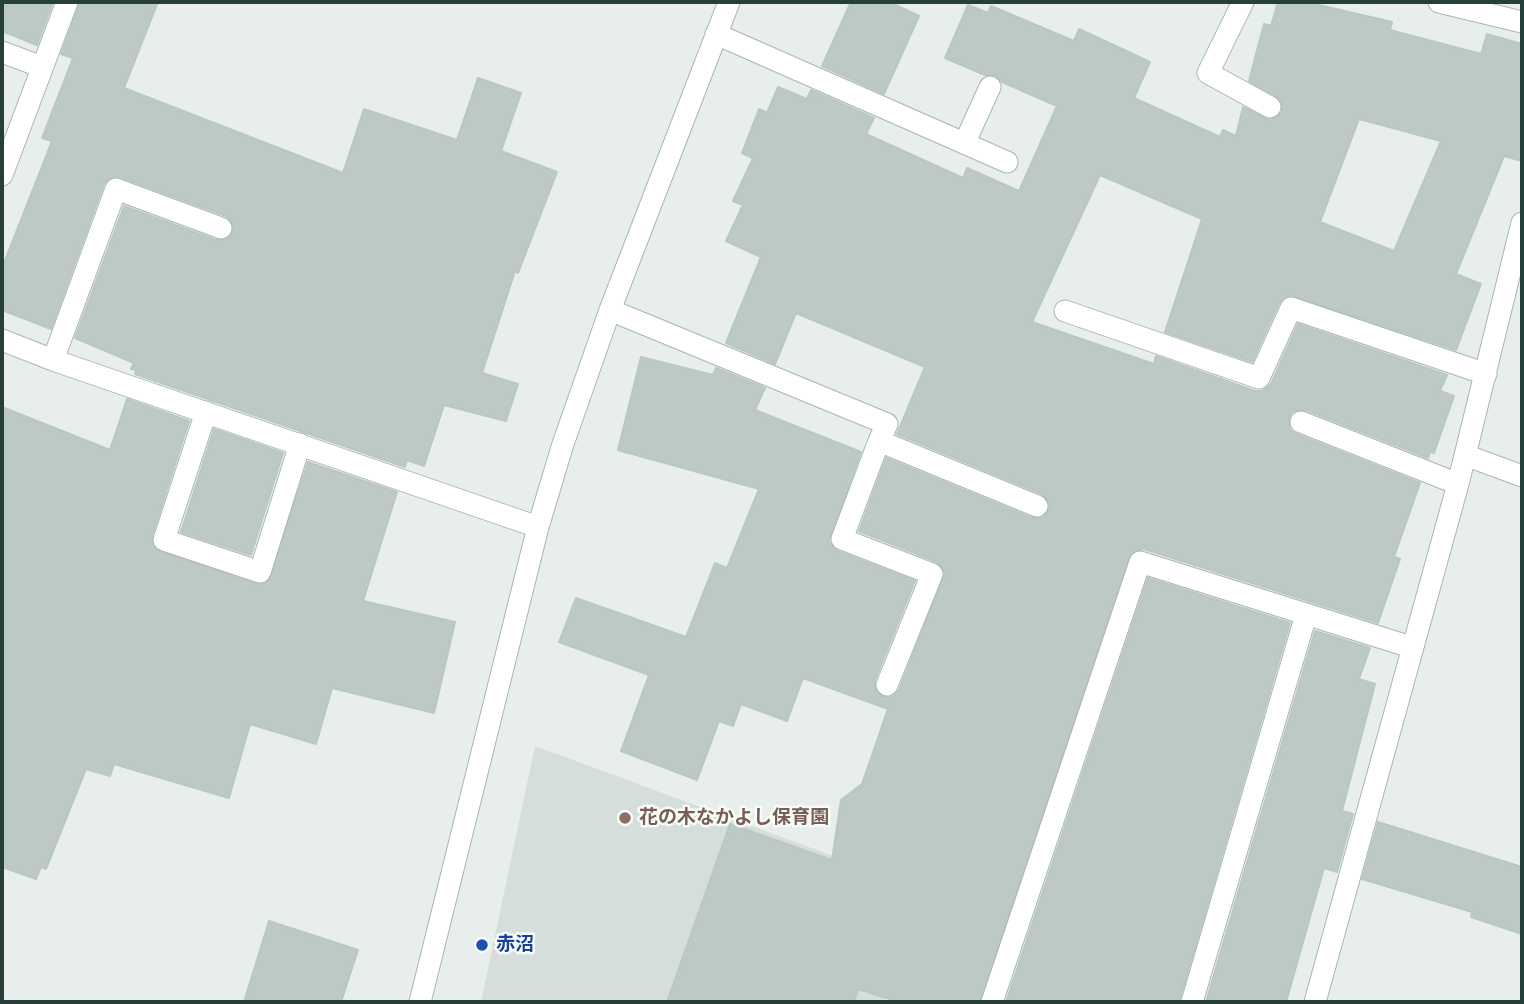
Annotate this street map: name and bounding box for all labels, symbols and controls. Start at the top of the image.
place label: 花の木なかよし保育園 [639,807,829,829]
marker: 花の木なかよし保育園 [617,810,633,826]
place label: 赤沼 [496,934,534,956]
marker: 赤沼 [474,937,490,953]

